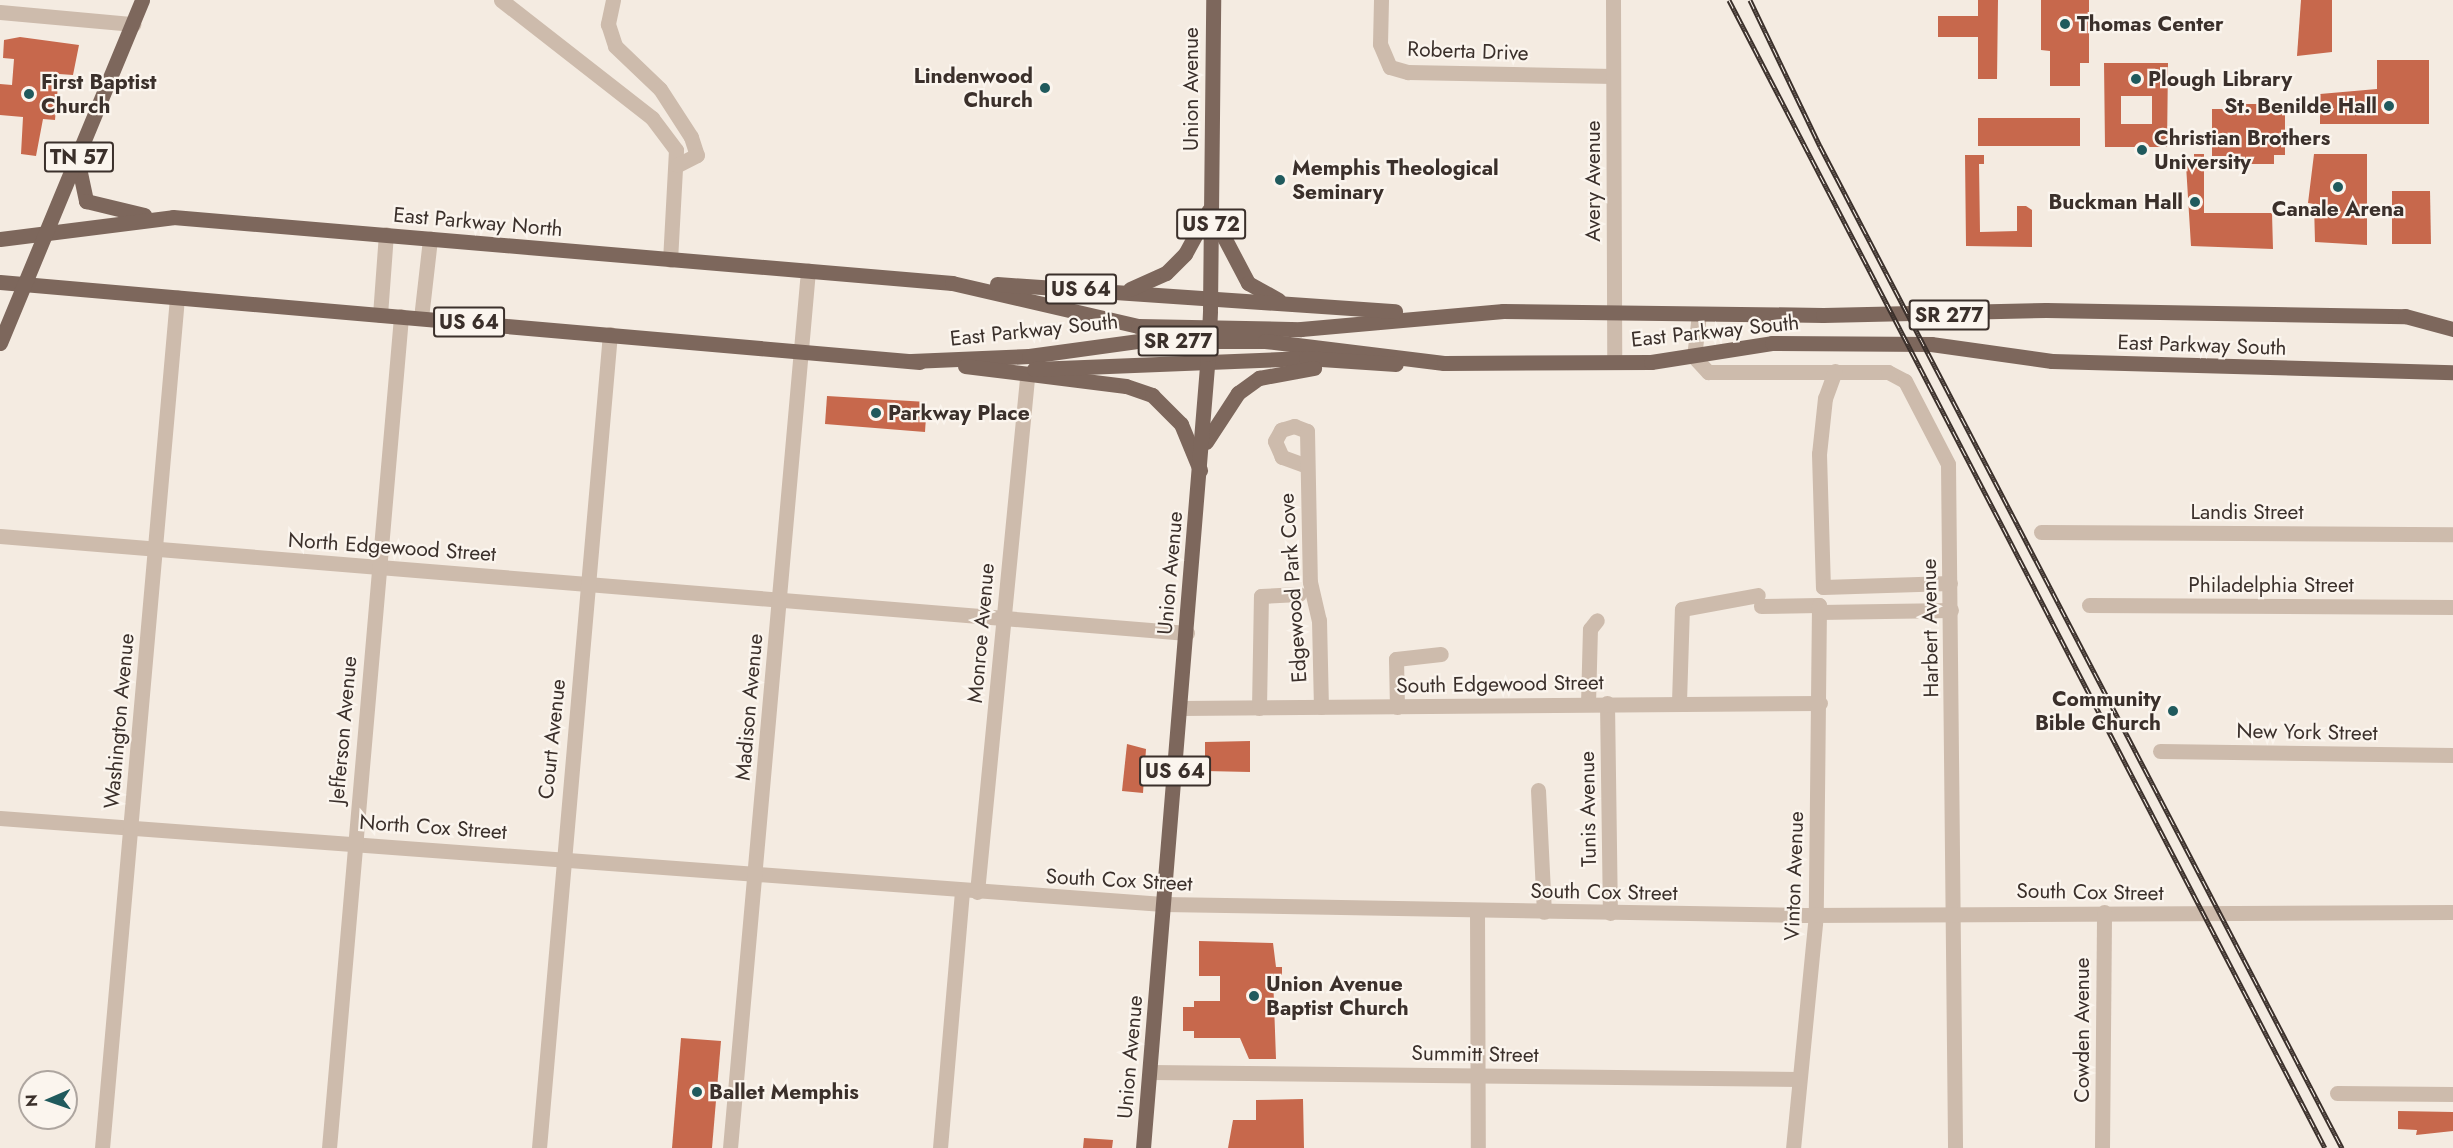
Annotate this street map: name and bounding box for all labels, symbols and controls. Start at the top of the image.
place label: Thomas Center [2077,11,2224,37]
marker: Thomas Center [2058,17,2072,31]
street label: Union Avenue [1178,27,1204,151]
street label: Roberta Drive [1407,36,1529,66]
place label: Lindenwood Church [914,63,1033,113]
place label: Plough Library [2148,66,2292,92]
place label: First Baptist Church [41,69,157,119]
marker: Plough Library [2129,72,2143,86]
marker: Lindenwood Church [1038,81,1052,95]
marker: First Baptist Church [22,87,36,101]
place label: St. Benilde Hall [2224,93,2377,119]
marker: St. Benilde Hall [2382,99,2396,113]
street label: Avery Avenue [1580,120,1606,242]
place label: Christian Brothers University [2154,125,2330,175]
road number: TN 57 [43,140,115,174]
marker: Christian Brothers University [2135,143,2149,157]
place label: Memphis Theological Seminary [1292,155,1499,205]
marker: Memphis Theological Seminary [1273,173,1287,187]
marker: Canale Arena [2331,180,2345,194]
place label: Buckman Hall [2048,189,2183,215]
marker: Buckman Hall [2188,195,2202,209]
place label: Canale Arena [2272,196,2404,222]
street label: East Parkway North [392,202,564,242]
road number: US 72 [1175,207,1247,241]
road number: US 64 [1045,272,1117,306]
road number: SR 277 [1908,298,1990,332]
road number: US 64 [433,305,505,339]
street label: East Parkway South [949,309,1119,351]
street label: East Parkway South [1630,310,1800,352]
road number: SR 277 [1138,324,1218,358]
street label: East Parkway South [2117,329,2287,361]
place label: Parkway Place [888,400,1030,426]
marker: Parkway Place [869,406,883,420]
street label: Edgewood Park Cove [1274,492,1312,684]
street label: Landis Street [2191,499,2303,525]
street label: Union Avenue [1152,510,1188,636]
street label: North Edgewood Street [287,527,497,567]
street label: Harbert Avenue [1916,558,1944,698]
street label: Monroe Avenue [962,562,1000,704]
street label: Philadelphia Street [2188,572,2354,598]
street label: Washington Avenue [99,632,139,810]
street label: Madison Avenue [730,633,768,781]
street label: Jefferson Avenue [324,655,362,805]
street label: South Edgewood Street [1396,670,1604,698]
street label: Court Avenue [533,678,571,800]
place label: Community Bible Church [2035,686,2161,736]
marker: Community Bible Church [2166,704,2180,718]
street label: New York Street [2236,718,2378,746]
street label: Tunis Avenue [1574,751,1602,867]
road number: US 64 [1139,754,1211,788]
street label: North Cox Street [358,809,508,845]
street label: Vinton Avenue [1779,811,1809,941]
street label: South Cox Street [1045,864,1193,896]
street label: South Cox Street [1530,878,1678,906]
street label: South Cox Street [2016,878,2164,906]
street label: Cowden Avenue [2069,957,2095,1103]
place label: Union Avenue Baptist Church [1266,971,1409,1021]
marker: Union Avenue Baptist Church [1247,989,1261,1003]
street label: Union Avenue [1112,994,1148,1120]
street label: Summitt Street [1411,1040,1539,1068]
north arrow [18,1070,78,1130]
place label: Ballet Memphis [709,1079,859,1105]
marker: Ballet Memphis [690,1085,704,1099]
text: N [20,1094,43,1107]

